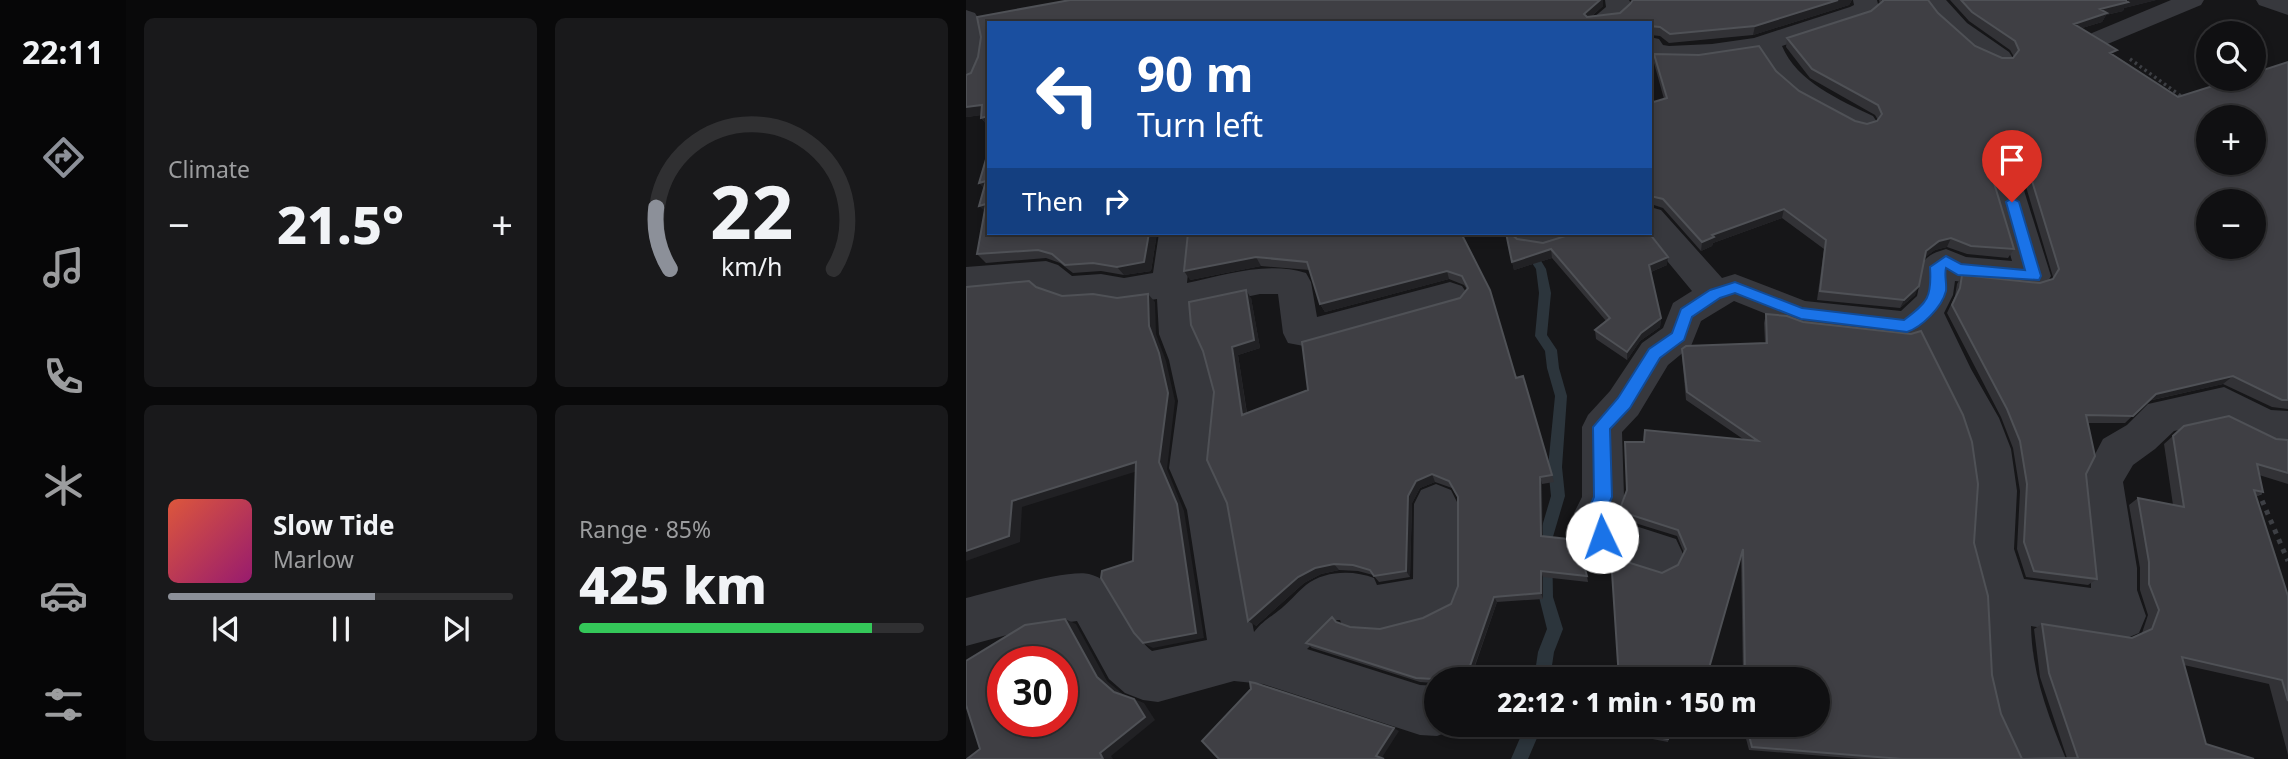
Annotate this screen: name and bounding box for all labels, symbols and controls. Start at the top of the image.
map controls [2196,21,2266,259]
button: search [2196,21,2266,91]
text: 22:11 [22,30,104,73]
text: 90 m [1137,40,1254,106]
icon: left [1022,49,1113,140]
text: Turn left [1137,103,1263,146]
button: + [2196,105,2266,175]
pin [1982,130,2042,202]
icon: directions [39,133,88,182]
icon: arrive [1993,141,2031,179]
text: Climate [168,153,250,185]
text: 22 [710,161,793,260]
icon: right [1097,182,1135,220]
text: Then [1022,183,1083,219]
text: 21.5° [277,188,404,259]
button: − [2196,189,2266,259]
text: − [168,198,190,250]
text: + [491,198,513,250]
icon: music [39,243,88,292]
text: km/h [721,248,782,282]
icon: phone [39,352,88,401]
icon: climate [39,461,88,510]
position arrow [1565,500,1639,574]
text: Slow Tide [273,507,395,543]
text: Range · 85% [579,513,711,545]
text: Marlow [273,543,354,575]
text: 425 km [579,548,767,619]
icon: car [39,571,88,620]
icon: previous [207,610,245,648]
icon: pause [322,610,360,648]
icon: next [437,610,475,648]
speed limit sign: 30 [987,646,1078,737]
icon: filters [39,680,88,729]
text: 22:12 · 1 min · 150 m [1497,684,1757,720]

